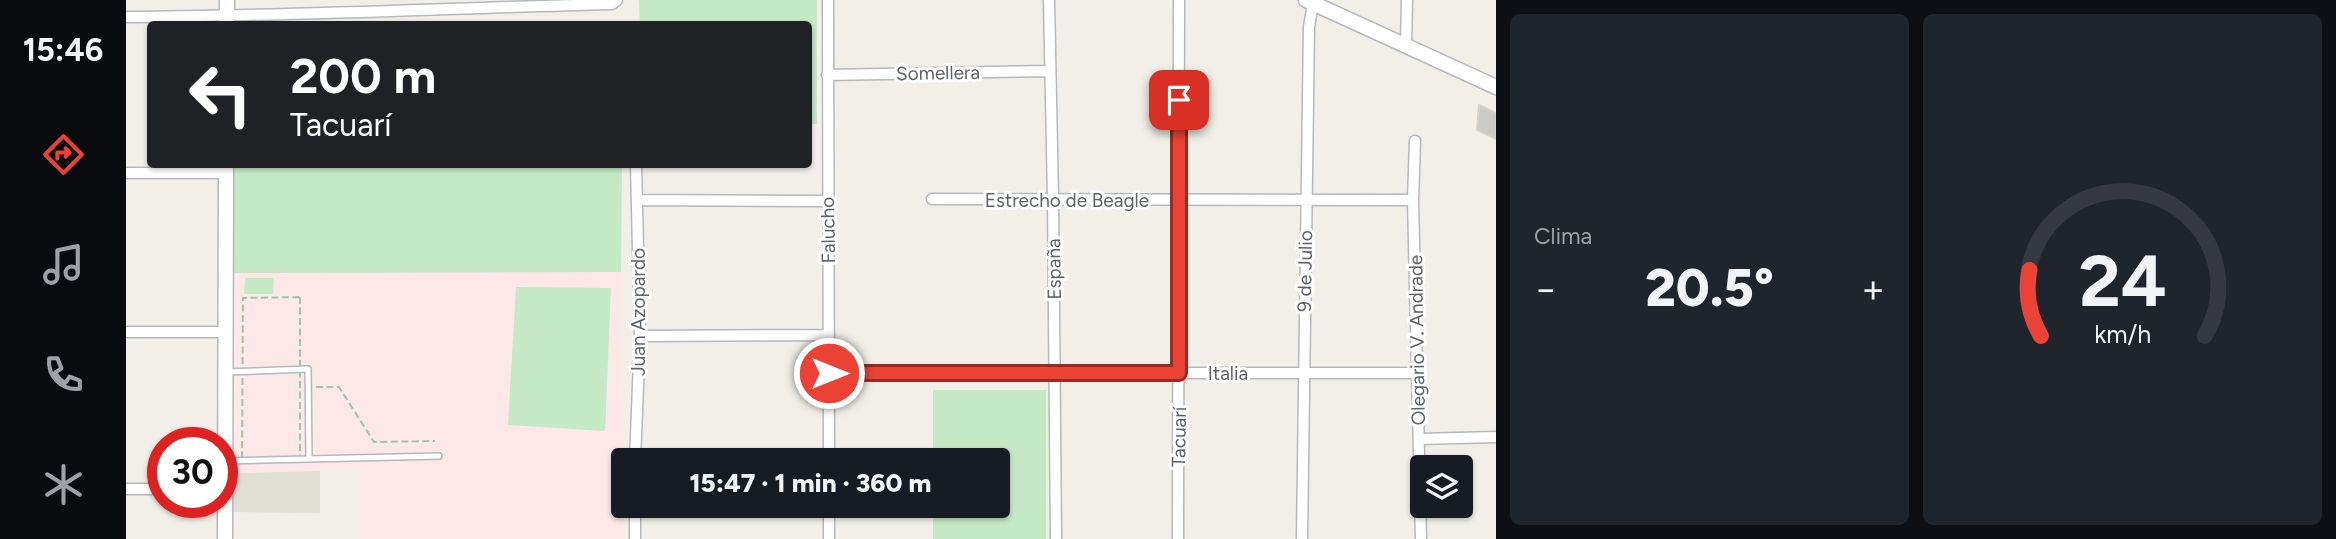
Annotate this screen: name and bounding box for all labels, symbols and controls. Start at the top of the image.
text: 15:46 [23,31,103,69]
text: 200 m [290,46,436,105]
icon: left [175,49,266,140]
street label: Somellera [896,61,980,85]
pin [1149,70,1209,130]
icon: arrive [1160,81,1198,119]
text: Tacuarí [290,106,392,144]
icon: directions [39,130,88,179]
street label: Estrecho de Beagle [985,189,1149,212]
street label: Falucho [816,197,840,263]
text: Clima [1534,222,1592,250]
street label: 9 de Julio [1293,230,1317,312]
text: 24 [2078,237,2167,324]
street label: España [1042,238,1066,300]
icon: music [39,240,88,289]
street label: Juan Azopardo [627,248,650,376]
street label: Olegario V. Andrade [1404,254,1430,426]
text: 20.5° [1645,257,1774,319]
text: − [1534,266,1558,312]
text: + [1861,266,1885,312]
text: km/h [2094,318,2151,348]
position arrow [792,336,866,410]
icon: phone [39,350,88,399]
street label: Italia [1208,362,1248,385]
street label: Tacuarí [1167,405,1191,467]
speed limit sign: 30 [147,427,238,518]
map controls [1410,455,1473,518]
button: layers [1410,455,1473,518]
icon: climate [39,460,88,509]
text: 15:47 · 1 min · 360 m [690,467,931,499]

